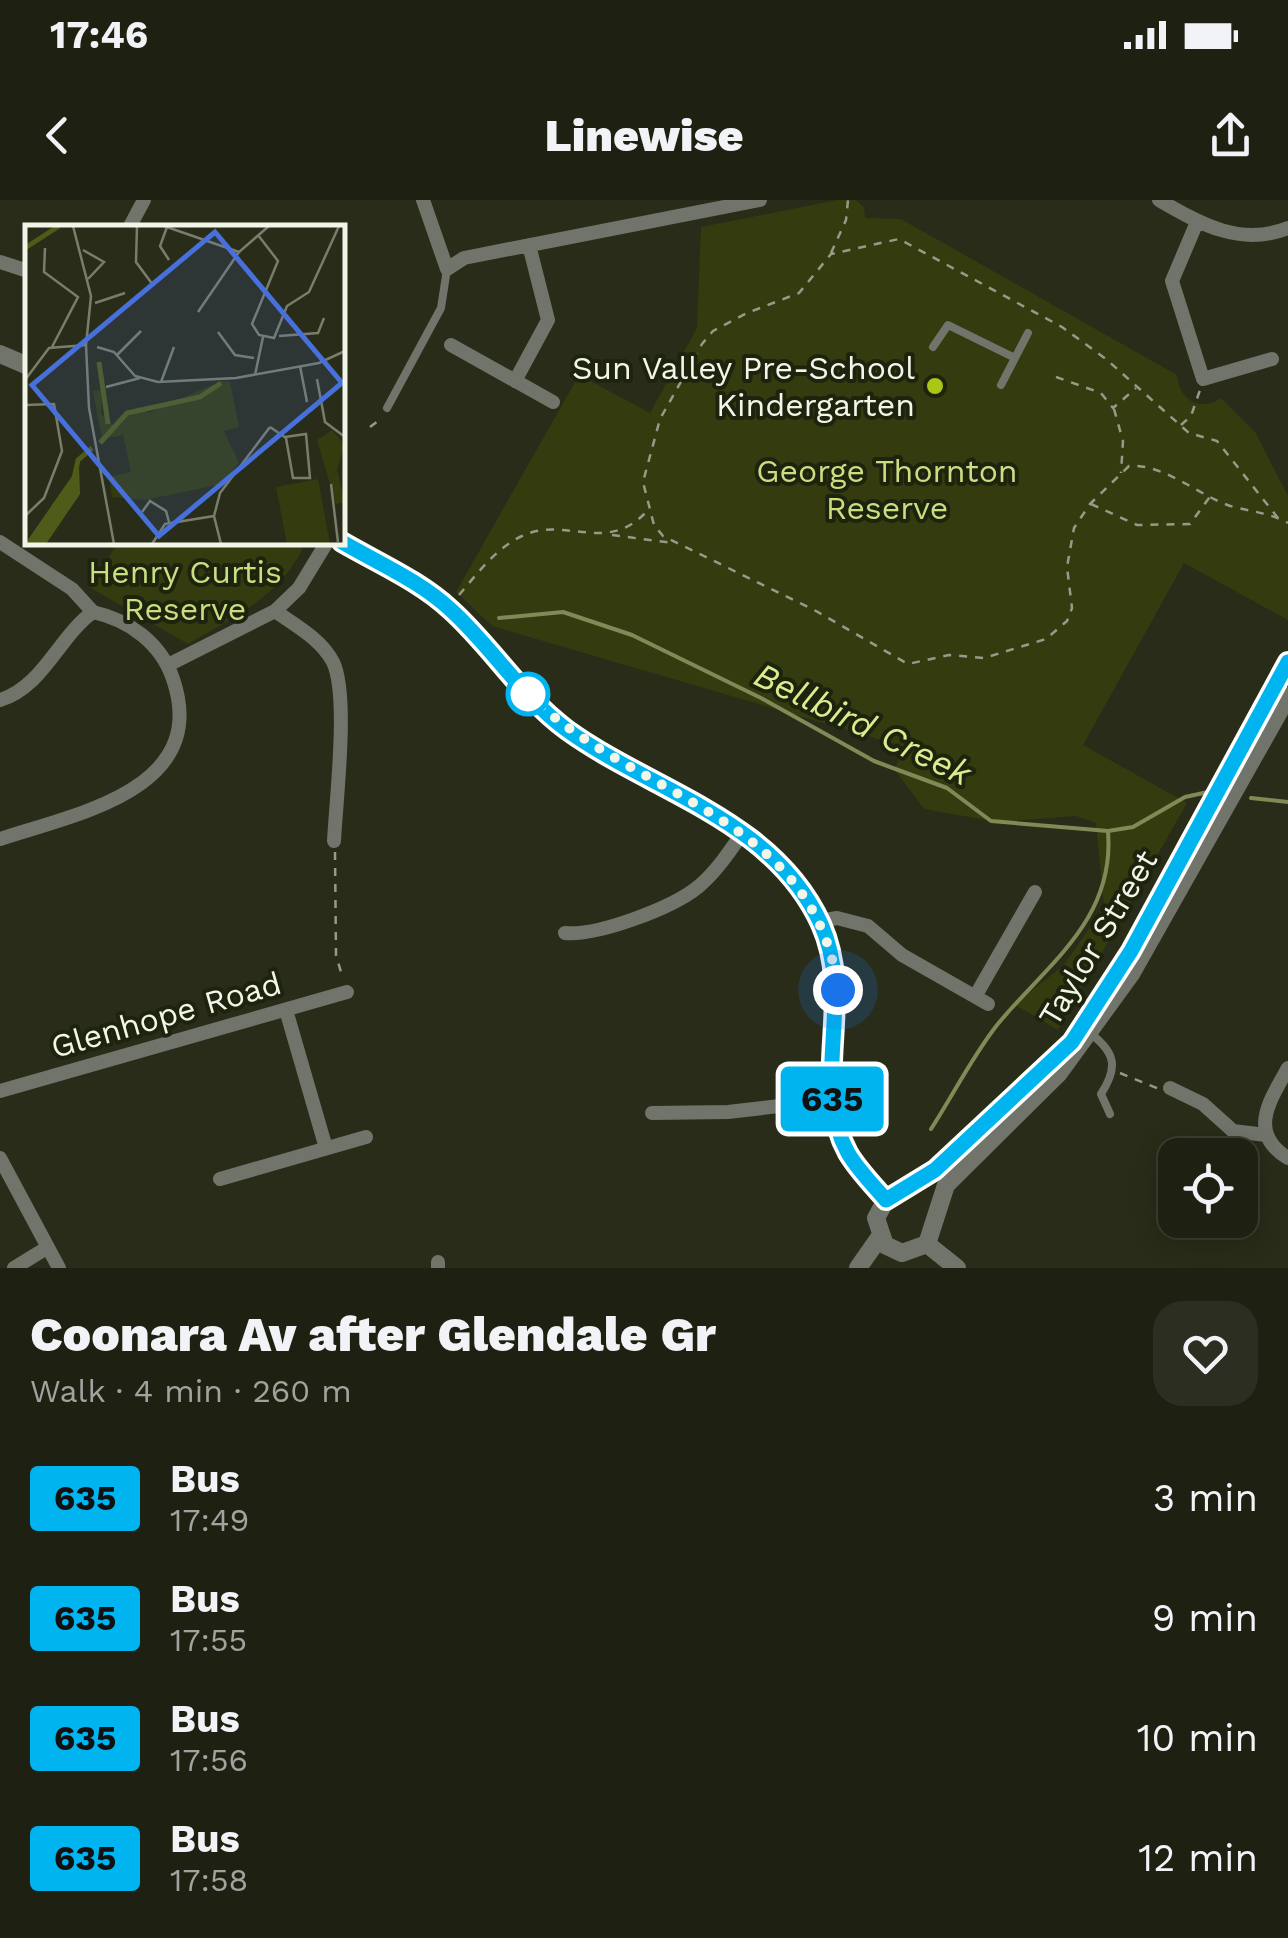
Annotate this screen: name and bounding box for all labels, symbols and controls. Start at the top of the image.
text: 17:46 [50,13,148,57]
icon: back [30,108,85,163]
icon: share [1203,108,1258,163]
text: Linewise [544,109,744,162]
inset map [25,225,345,545]
place label: Sun Valley Pre-School Kindergarten [572,349,915,424]
marker: Sun Valley Pre-School Kindergarten [924,375,946,397]
park label: George Thornton Reserve [756,452,1018,527]
park label: Henry Curtis Reserve [88,553,282,628]
water label: Bellbird Creek [748,653,979,795]
unlabelled marker [507,673,549,715]
street label: Taylor Street [1031,843,1165,1033]
street label: Glenhope Road [46,964,286,1066]
your location [813,965,863,1015]
line badge: 635 [774,1066,890,1132]
text: 635 [801,1078,863,1120]
map controls [1158,1138,1258,1238]
button: locate [1158,1138,1258,1238]
button: heart [1153,1301,1258,1406]
text: Coonara Av after Glendale Gr [30,1306,716,1363]
text: Walk · 4 min · 260 m [30,1372,352,1410]
text: Bus [170,1457,240,1501]
text: 3 min [1153,1476,1258,1520]
text: 635 [54,1477,116,1519]
text: 17:49 [170,1501,249,1539]
text: Bus [170,1577,240,1621]
text: 9 min [1152,1596,1258,1640]
text: 635 [54,1597,116,1639]
text: 17:55 [170,1621,247,1659]
text: Bus [170,1697,240,1741]
text: 10 min [1137,1716,1258,1760]
text: 635 [54,1717,116,1759]
text: 17:56 [170,1741,248,1779]
text: Bus [170,1817,240,1861]
text: 12 min [1138,1836,1258,1880]
text: 635 [54,1837,116,1879]
text: 17:58 [170,1861,248,1899]

